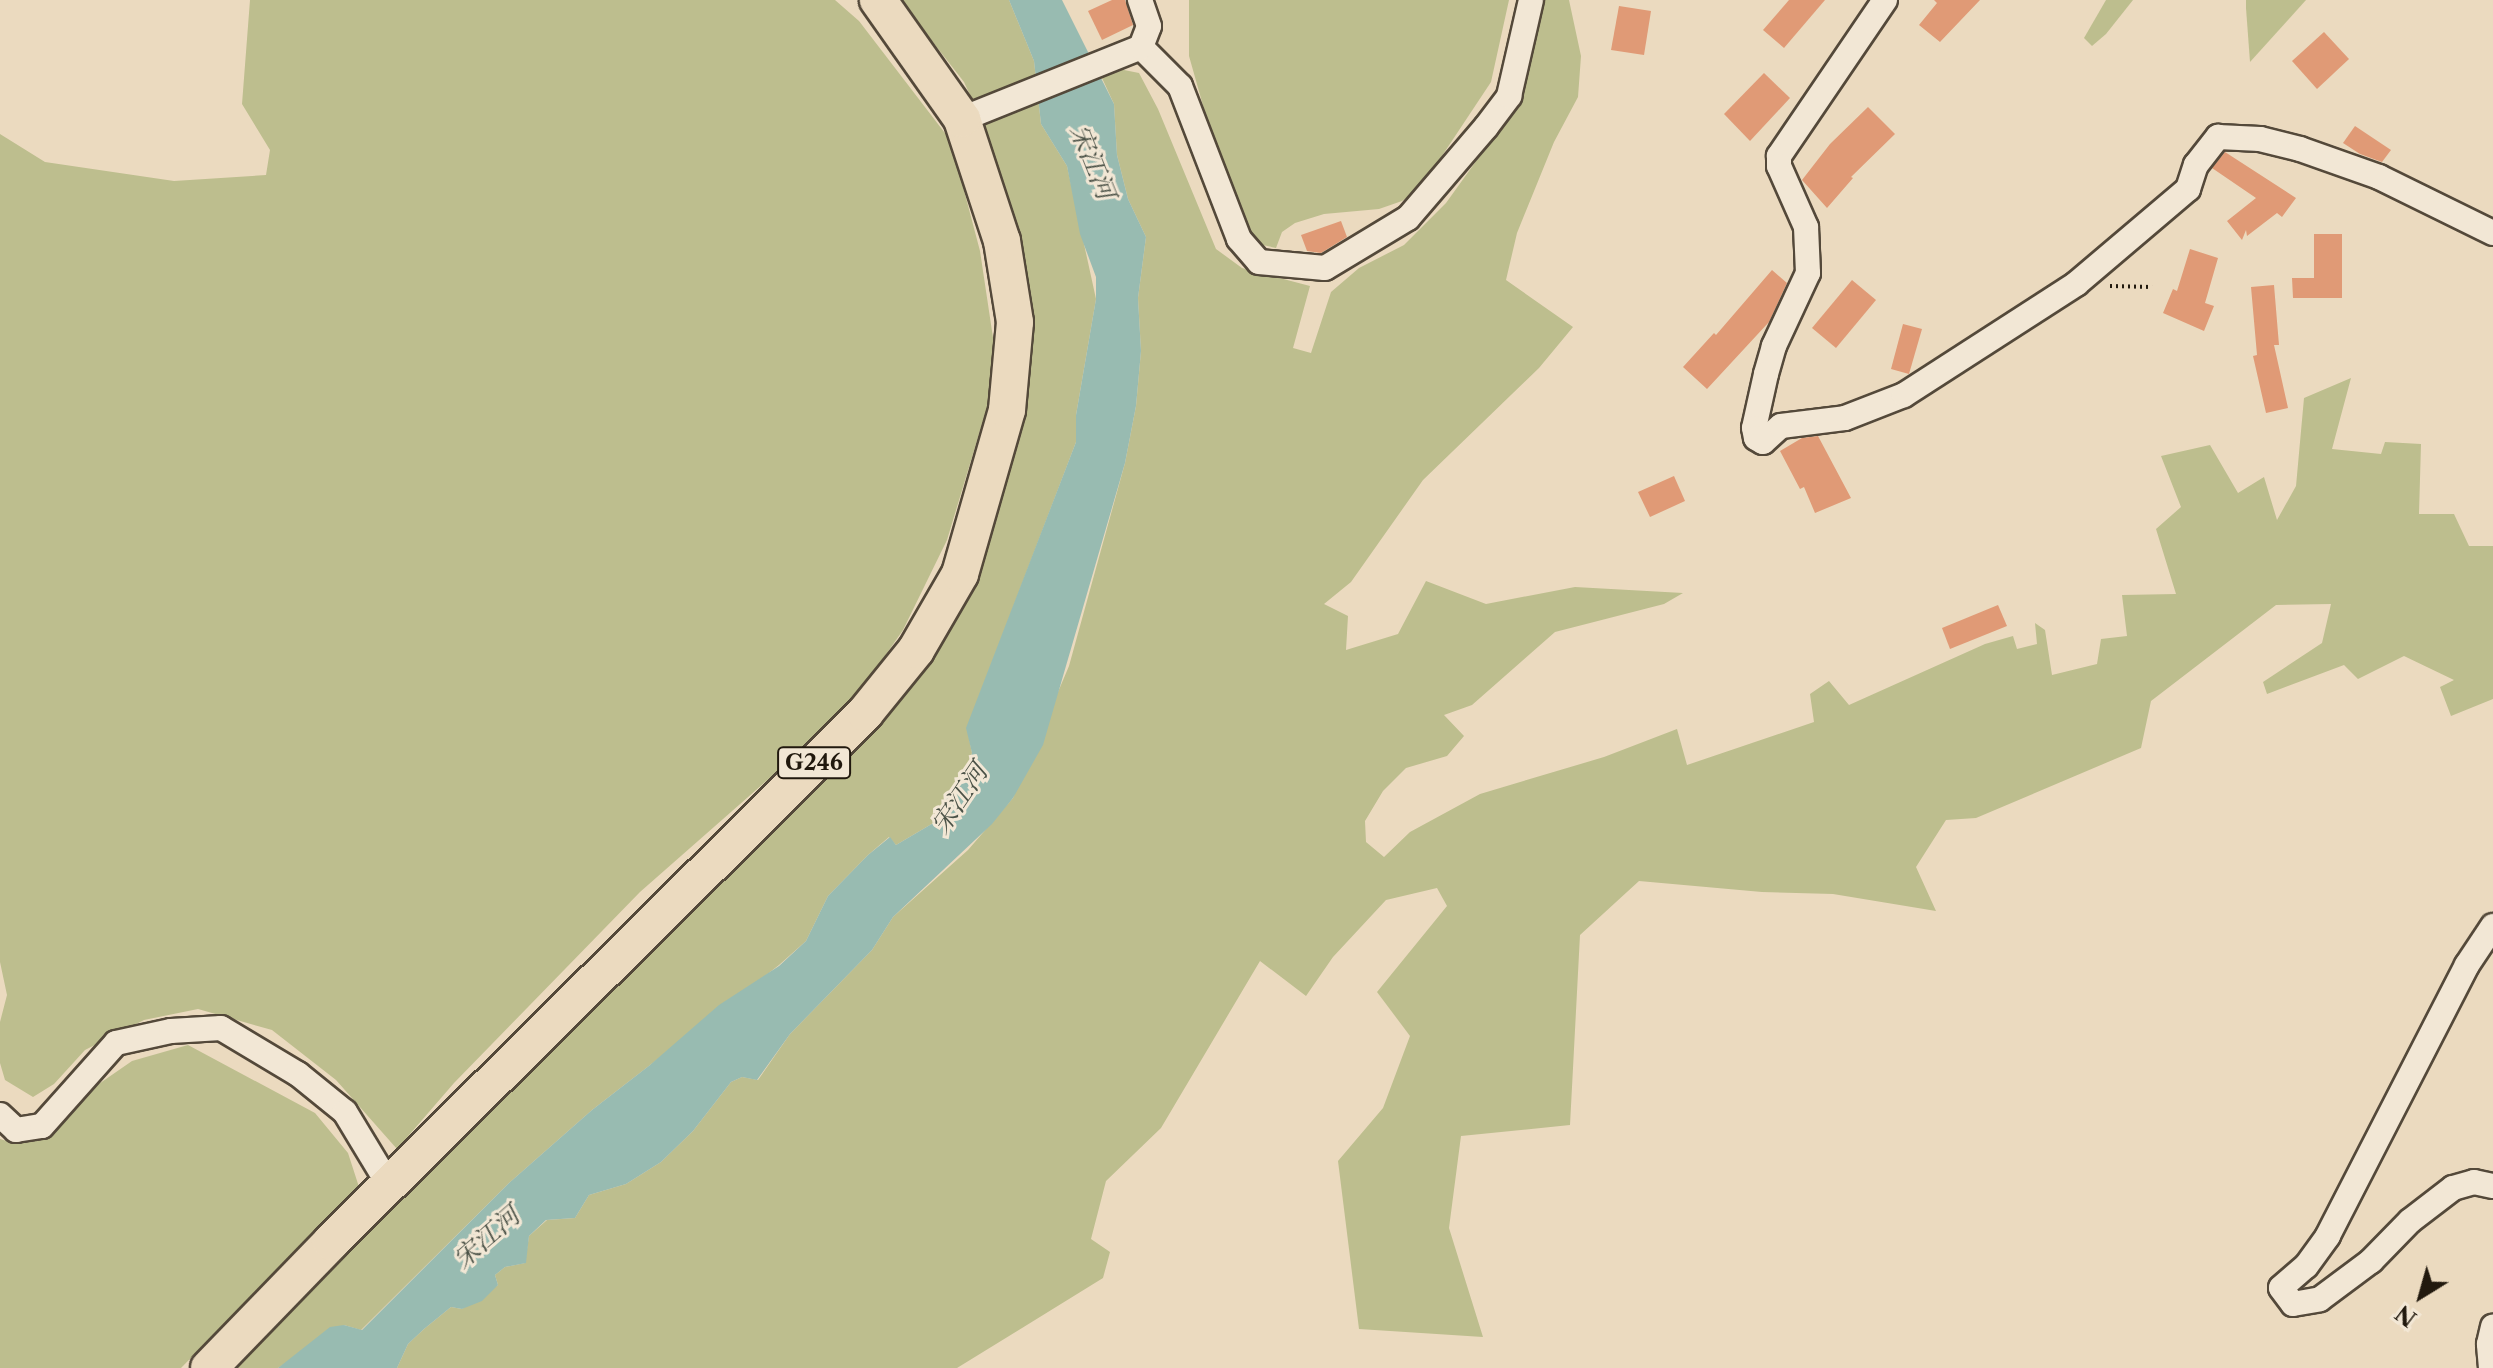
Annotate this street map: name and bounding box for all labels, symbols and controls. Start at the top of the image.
water label: 宋江河 [1063,120,1121,204]
road number: G246 [776,745,852,781]
water label: 宋江河 [925,758,995,840]
water label: 宋江河 [447,1201,527,1275]
north arrow [2381,1256,2461,1336]
text: N [2390,1299,2422,1332]

